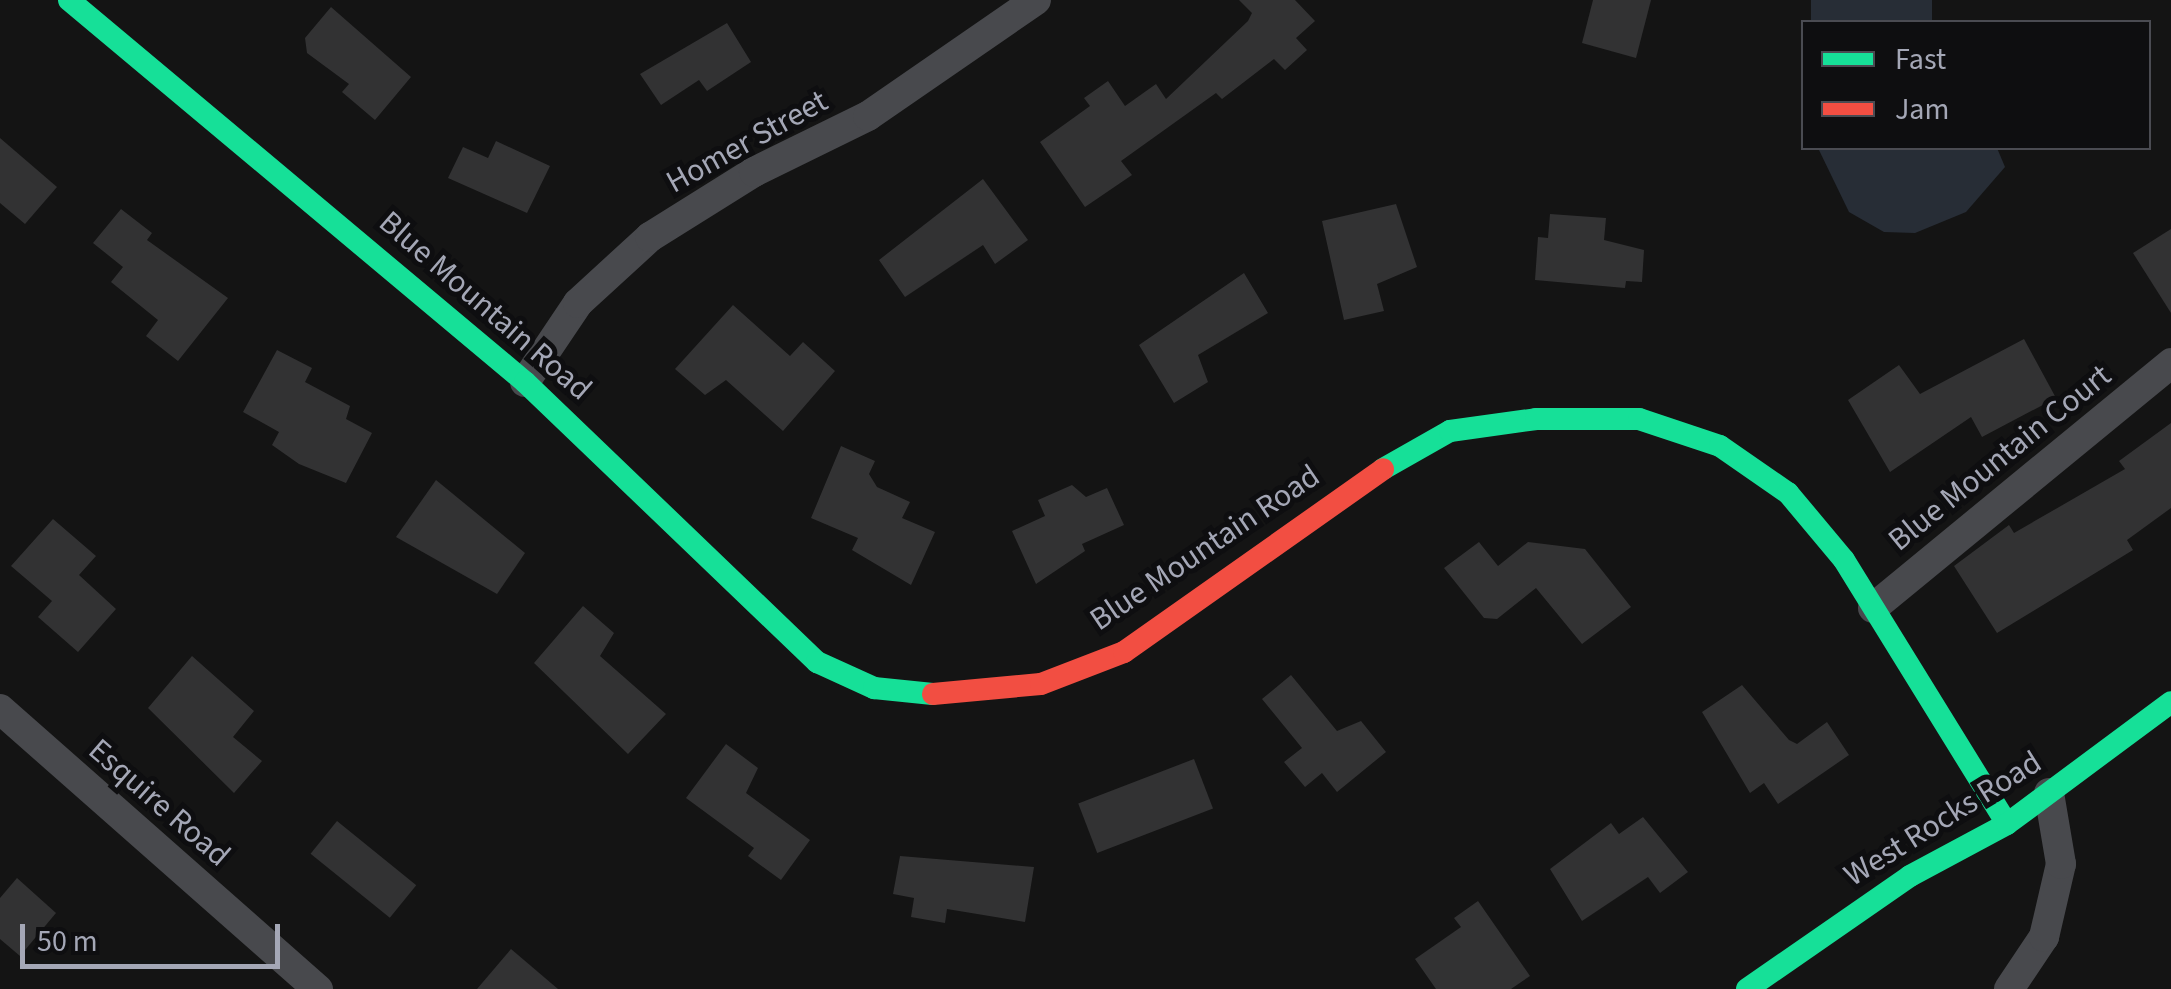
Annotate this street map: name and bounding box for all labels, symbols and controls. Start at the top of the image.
legend [1801,20,2151,150]
text: Fast [1895,38,1946,81]
street label: Homer Street [660,82,834,202]
text: Jam [1895,88,1949,131]
street label: Blue Mountain Road [371,203,599,409]
street label: Blue Mountain Court [1881,356,2119,560]
street label: Blue Mountain Road [1083,457,1327,639]
street label: Esquire Road [80,731,238,875]
street label: West Rocks Road [1837,743,2049,895]
scale bar [25,904,285,966]
text: 50 m [37,920,98,963]

